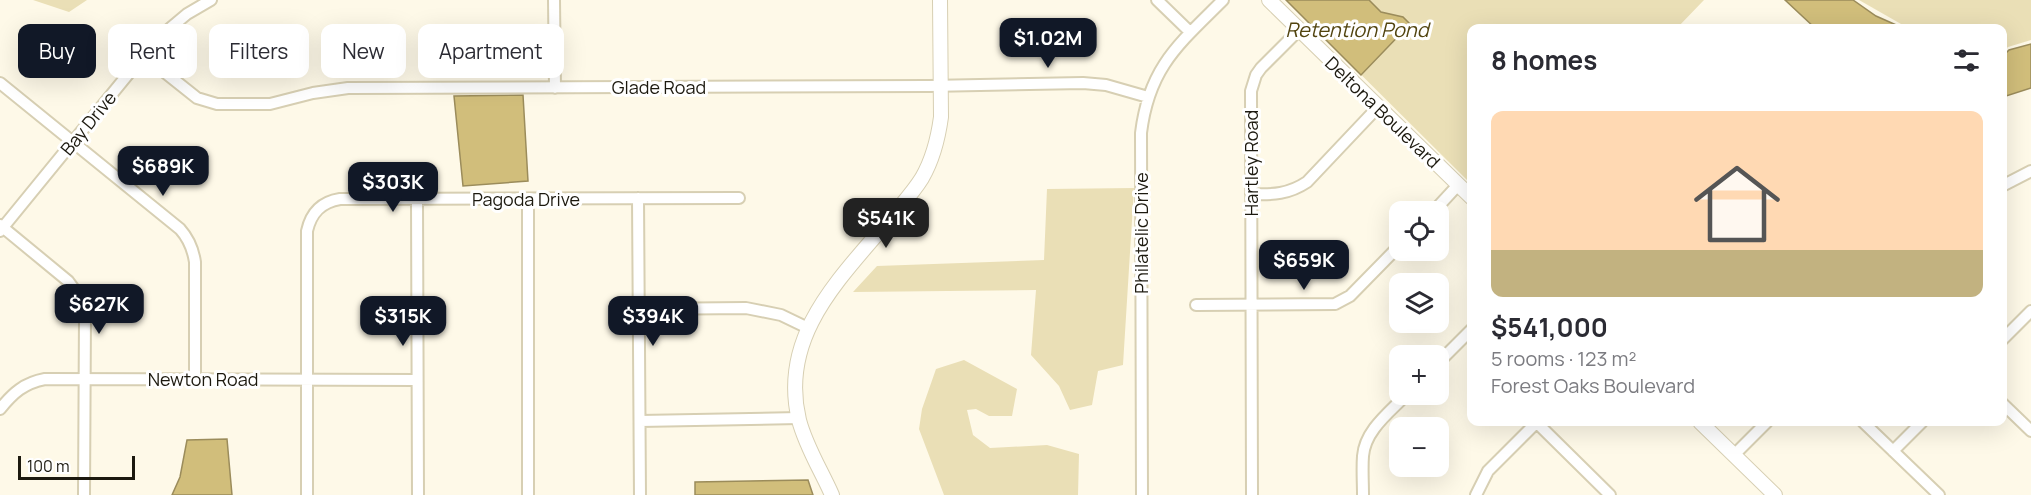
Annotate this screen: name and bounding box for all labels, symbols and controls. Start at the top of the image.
water label: Retention Pond [1285,16,1432,43]
pin: $1.02M [999,18,1097,69]
chip: Buy [18,24,96,78]
chip: Rent [108,24,197,78]
chip: Filters [209,24,309,78]
chip: New [321,24,406,78]
chip: Apartment [418,24,564,78]
text: $1.02M [1014,24,1082,51]
text: 8 homes [1491,42,1597,78]
icon: filters [1950,44,1983,77]
street label: Deltona Boulevard [1320,51,1446,173]
street label: Glade Road [612,75,706,99]
street label: Bay Drive [55,86,121,160]
street label: Hartley Road [1239,110,1263,216]
pin: $689K [121,146,205,197]
icon: home [1683,150,1791,258]
text: $689K [132,152,194,179]
pin: $303K [351,162,435,213]
text: $303K [362,168,424,195]
street label: Philatelic Drive [1129,172,1153,294]
street label: Pagoda Drive [472,187,580,211]
pin: $541K [844,198,928,249]
map controls [1389,201,1449,477]
button: locate [1389,201,1449,261]
text: $541K [857,204,915,231]
pin: $659K [1262,240,1346,291]
text: $659K [1273,246,1335,273]
button: layers [1389,273,1449,333]
pin: $627K [57,284,141,335]
text: $627K [69,290,129,317]
pin: $315K [361,296,445,347]
pin: $394K [611,296,695,347]
text: $315K [374,302,432,329]
text: $394K [622,302,684,329]
text: $541,000 [1491,309,1608,345]
button: + [1389,345,1449,405]
text: 5 rooms · 123 m² [1491,345,1636,372]
street label: Newton Road [148,367,258,391]
text: Forest Oaks Boulevard [1491,372,1695,399]
button: − [1389,417,1449,477]
scale bar [18,453,135,480]
text: 100 m [27,455,70,477]

